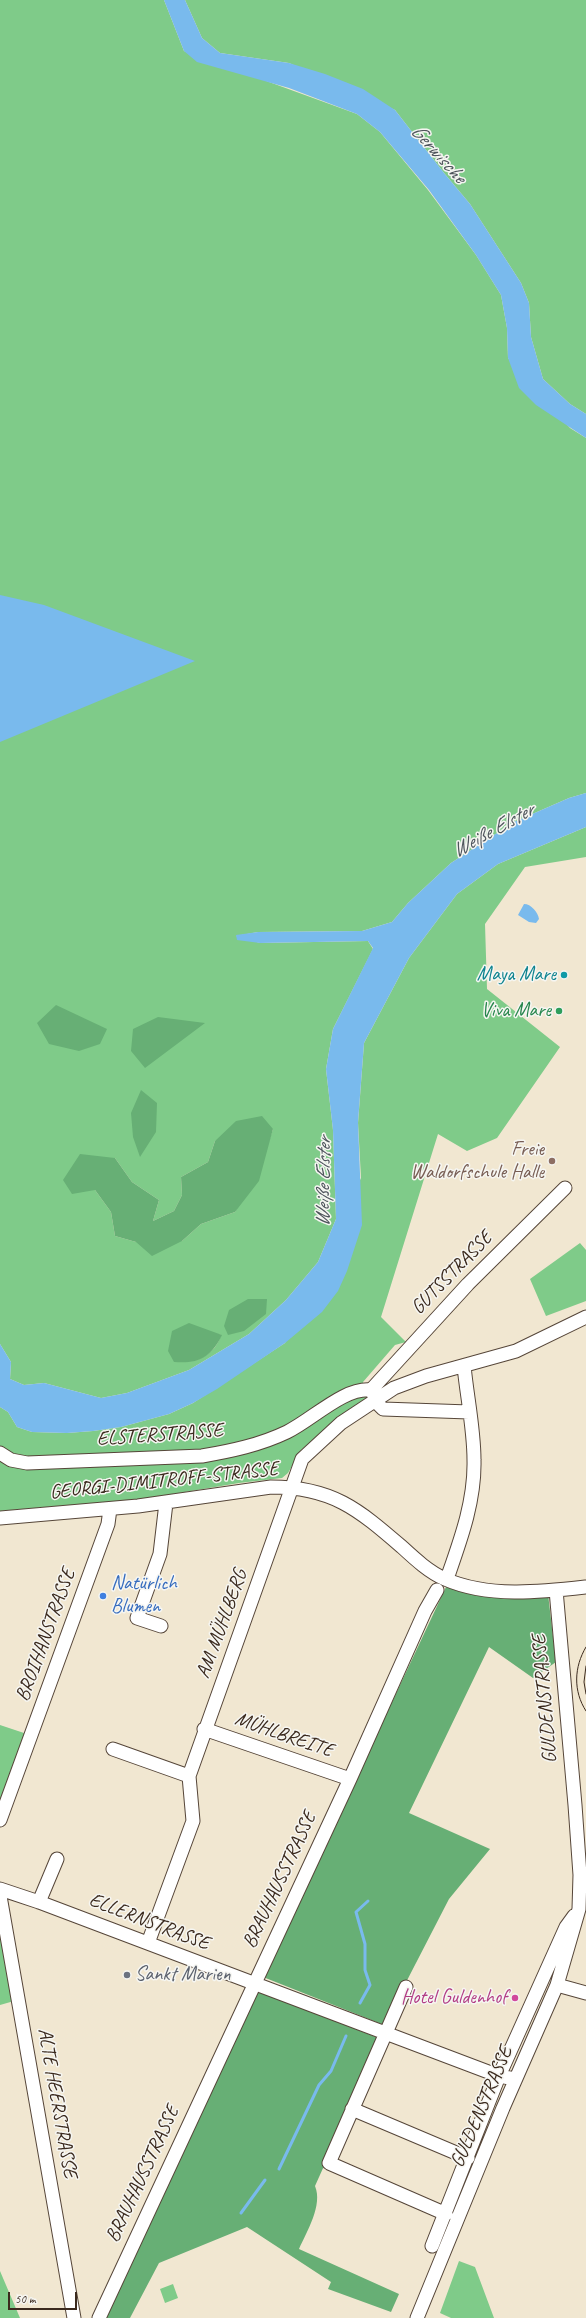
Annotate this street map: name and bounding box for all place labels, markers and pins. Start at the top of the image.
place label: Maya Mare [477,963,556,987]
marker: Maya Mare [559,970,569,980]
place label: Viva Mare [481,999,551,1023]
marker: Viva Mare [554,1006,564,1016]
place label: Freie Waldorfschule Halle [411,1138,544,1185]
marker: Freie Waldorfschule Halle [547,1156,557,1166]
place label: Natürlich Blumen [111,1572,177,1619]
marker: Natürlich Blumen [98,1591,108,1601]
place label: Sankt Marien [135,1963,231,1987]
marker: Sankt Marien [122,1970,132,1980]
place label: Hotel Guldenhof [401,1986,507,2010]
marker: Hotel Guldenhof [510,1993,520,2003]

